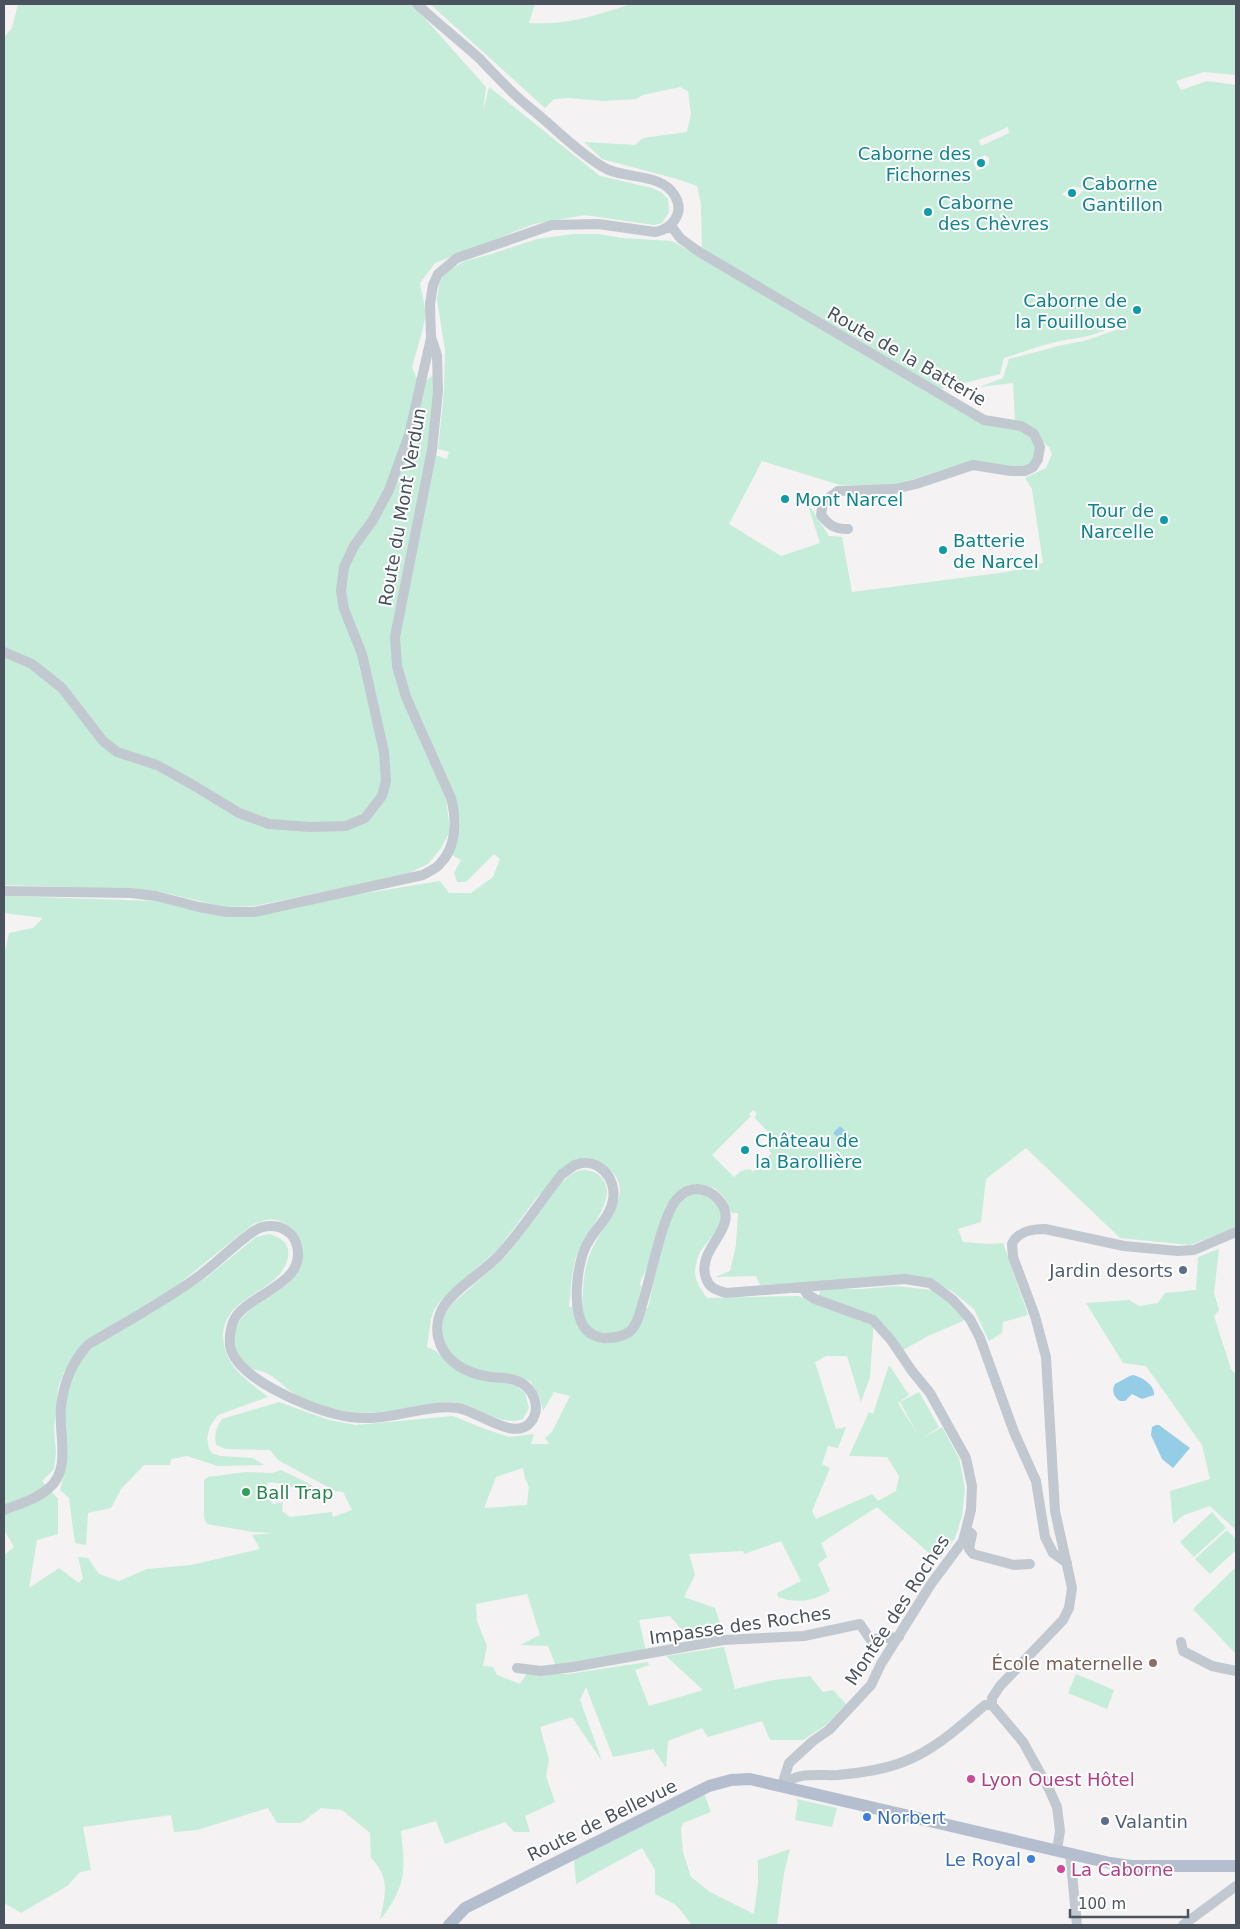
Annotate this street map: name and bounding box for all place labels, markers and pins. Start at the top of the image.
place label: Caborne des Fichornes [858,143,971,185]
marker: Caborne des Fichornes [975,157,987,169]
place label: Caborne Gantillon [1082,173,1163,215]
marker: Caborne Gantillon [1066,187,1078,199]
place label: Caborne des Chèvres [938,192,1049,234]
marker: Caborne des Chèvres [922,206,934,218]
place label: Caborne de la Fouillouse [1015,290,1127,332]
marker: Caborne de la Fouillouse [1131,304,1143,316]
place label: Mont Narcel [795,489,903,510]
marker: Mont Narcel [779,493,791,505]
place label: Tour de Narcelle [1080,500,1154,542]
marker: Tour de Narcelle [1158,514,1170,526]
place label: Batterie de Narcel [953,530,1039,572]
marker: Batterie de Narcel [937,544,949,556]
place label: Château de la Barollière [755,1130,862,1172]
marker: Château de la Barollière [739,1144,751,1156]
place label: Jardin desorts [1048,1260,1173,1281]
marker: Jardin desorts [1177,1264,1189,1276]
place label: Ball Trap [256,1482,333,1503]
marker: Ball Trap [240,1486,252,1498]
place label: École maternelle [992,1653,1143,1674]
marker: École maternelle [1147,1657,1159,1669]
place label: Lyon Ouest Hôtel [981,1769,1135,1790]
marker: Lyon Ouest Hôtel [965,1773,977,1785]
place label: Norbert [877,1807,946,1828]
marker: Norbert [861,1811,873,1823]
place label: Valantin [1115,1811,1188,1832]
marker: Valantin [1099,1815,1111,1827]
place label: Le Royal [945,1849,1021,1870]
marker: Le Royal [1025,1853,1037,1865]
place label: La Caborne [1071,1859,1173,1880]
marker: La Caborne [1055,1863,1067,1875]

